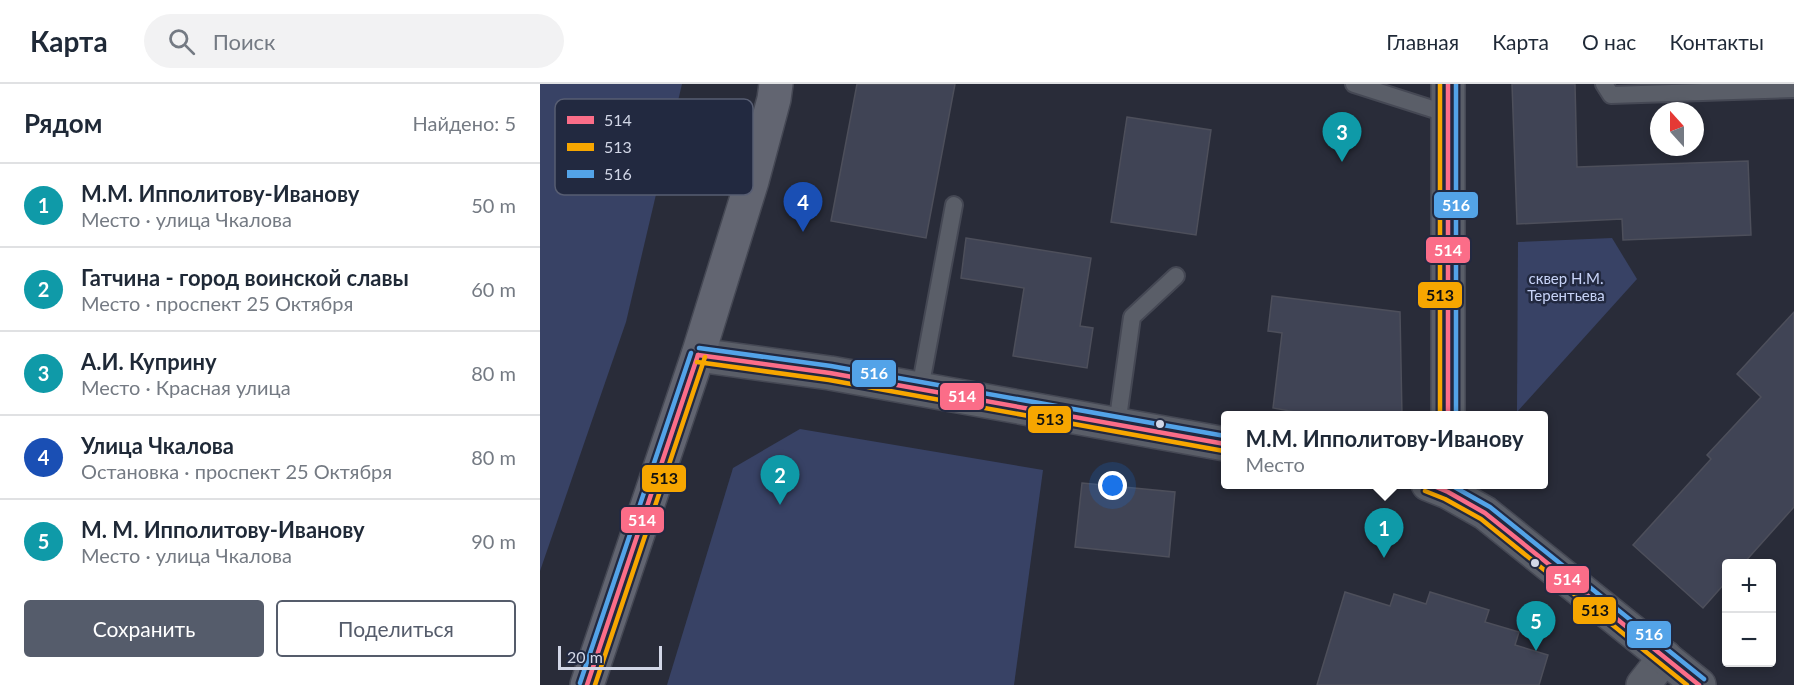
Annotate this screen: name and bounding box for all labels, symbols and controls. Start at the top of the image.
search box [144,14,564,68]
text: Карта [30,24,108,58]
icon: search [165,25,198,58]
text: Поиск [213,28,276,55]
text: Главная [1386,29,1459,54]
text: Карта [1492,29,1549,54]
text: О нас [1582,29,1636,54]
text: Контакты [1669,29,1764,54]
legend [555,99,753,195]
north arrow [1650,102,1704,156]
text: Рядом [24,107,102,139]
text: 514 [604,110,632,129]
text: Найдено: 5 [413,111,516,135]
pin: 3 [1322,112,1362,162]
text: 513 [604,137,632,156]
text: 516 [604,164,632,183]
text: М.М. Ипполитову-Иванову [81,180,359,207]
pin: 4 [784,182,822,232]
line badge: 516 [1433,191,1479,219]
text: 1 [38,193,49,217]
text: 50 m [471,193,516,217]
text: 516 [1442,195,1470,214]
text: Место · улица Чкалова [81,207,292,231]
line badge: 514 [1425,236,1471,264]
text: 514 [1434,240,1462,259]
text: Гатчина - город воинской славы [81,264,409,291]
park label: сквер Н.М. Терентьева [1527,269,1605,304]
text: 2 [38,277,49,301]
text: 60 m [471,277,516,301]
line badge: 513 [1417,281,1463,309]
text: 513 [1426,285,1454,304]
text: Место · проспект 25 Октября [81,291,353,315]
text: А.И. Куприну [81,348,217,375]
line badge: 516 [851,359,897,388]
text: 3 [38,361,49,385]
text: 80 m [471,361,516,385]
text: 516 [860,363,888,382]
text: Место · Красная улица [81,375,291,399]
line badge: 514 [939,382,985,411]
text: 514 [948,386,976,405]
line badge: 513 [1027,405,1072,434]
text: 513 [1036,409,1064,428]
popup [1221,411,1548,489]
unlabelled marker [1154,418,1166,430]
text: М.М. Ипполитову-Иванову [1245,425,1524,452]
text: Улица Чкалова [81,432,234,459]
text: 4 [38,445,49,469]
text: 80 m [471,445,516,469]
text: Место [1245,452,1305,476]
pin: 2 [760,456,800,505]
text: Остановка · проспект 25 Октября [81,459,392,483]
line badge: 513 [641,464,687,493]
text: 513 [650,468,678,487]
your location [1098,471,1127,500]
line badge: 514 [620,506,665,534]
pin: 1 [1364,508,1404,558]
text: 514 [628,510,656,529]
text: М. М. Ипполитову-Иванову [81,516,365,543]
text: 5 [38,529,49,553]
text: 90 m [471,529,516,553]
text: Место · улица Чкалова [81,543,292,567]
unlabelled marker [1529,557,1541,569]
map controls [1722,559,1776,667]
button: + [1722,559,1776,613]
line badge: 514 [1545,565,1590,594]
text: 514 [1553,569,1581,588]
line badge: 513 [1572,596,1617,625]
button: Сохранить [24,600,264,657]
button: Поделиться [276,600,516,657]
text: 513 [1581,600,1609,619]
pin: 5 [1516,602,1556,651]
button: − [1722,613,1776,667]
line badge: 516 [1626,620,1672,649]
text: 516 [1635,624,1663,643]
scale bar [558,643,662,670]
text: 20 m [567,647,603,666]

